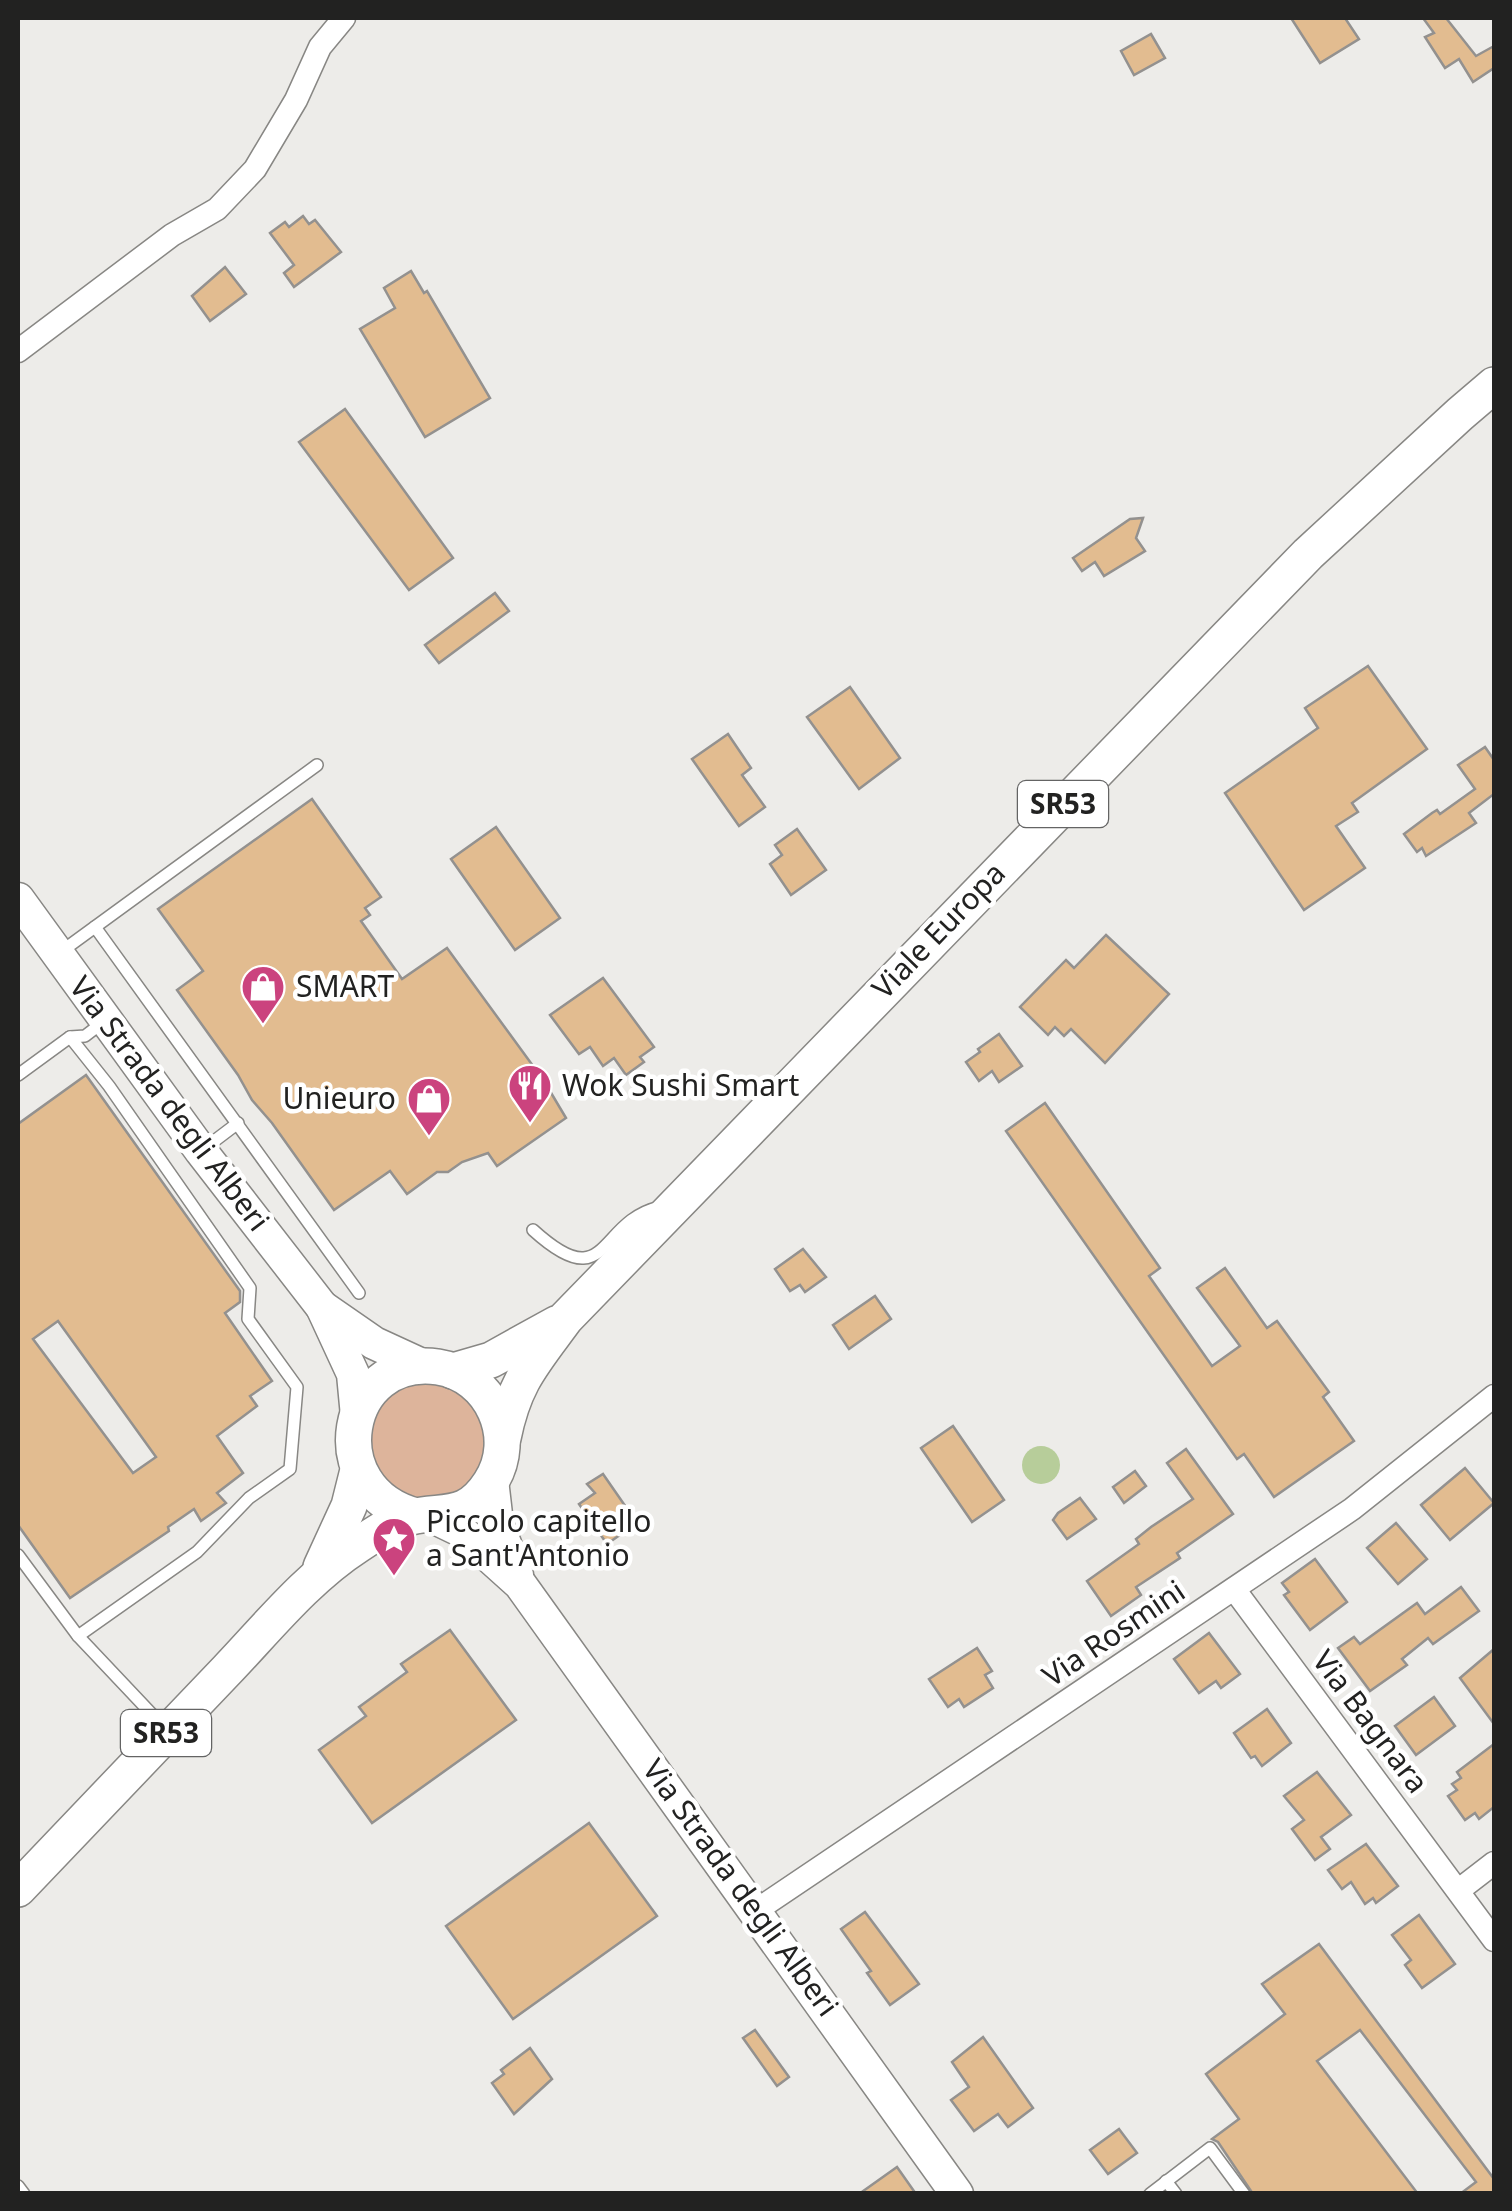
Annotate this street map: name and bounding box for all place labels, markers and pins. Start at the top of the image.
shop icon: SMART [240,964,286,1025]
place label: SMART [296,965,395,1006]
restaurant icon: Wok Sushi Smart [507,1063,553,1124]
place label: Wok Sushi Smart [562,1064,799,1105]
shop icon: Unieuro [406,1076,452,1137]
place label: Unieuro [282,1077,396,1118]
place label: Piccolo capitello a Sant'Antonio [426,1500,651,1575]
place icon: Piccolo capitello a Sant'Antonio [371,1516,417,1577]

